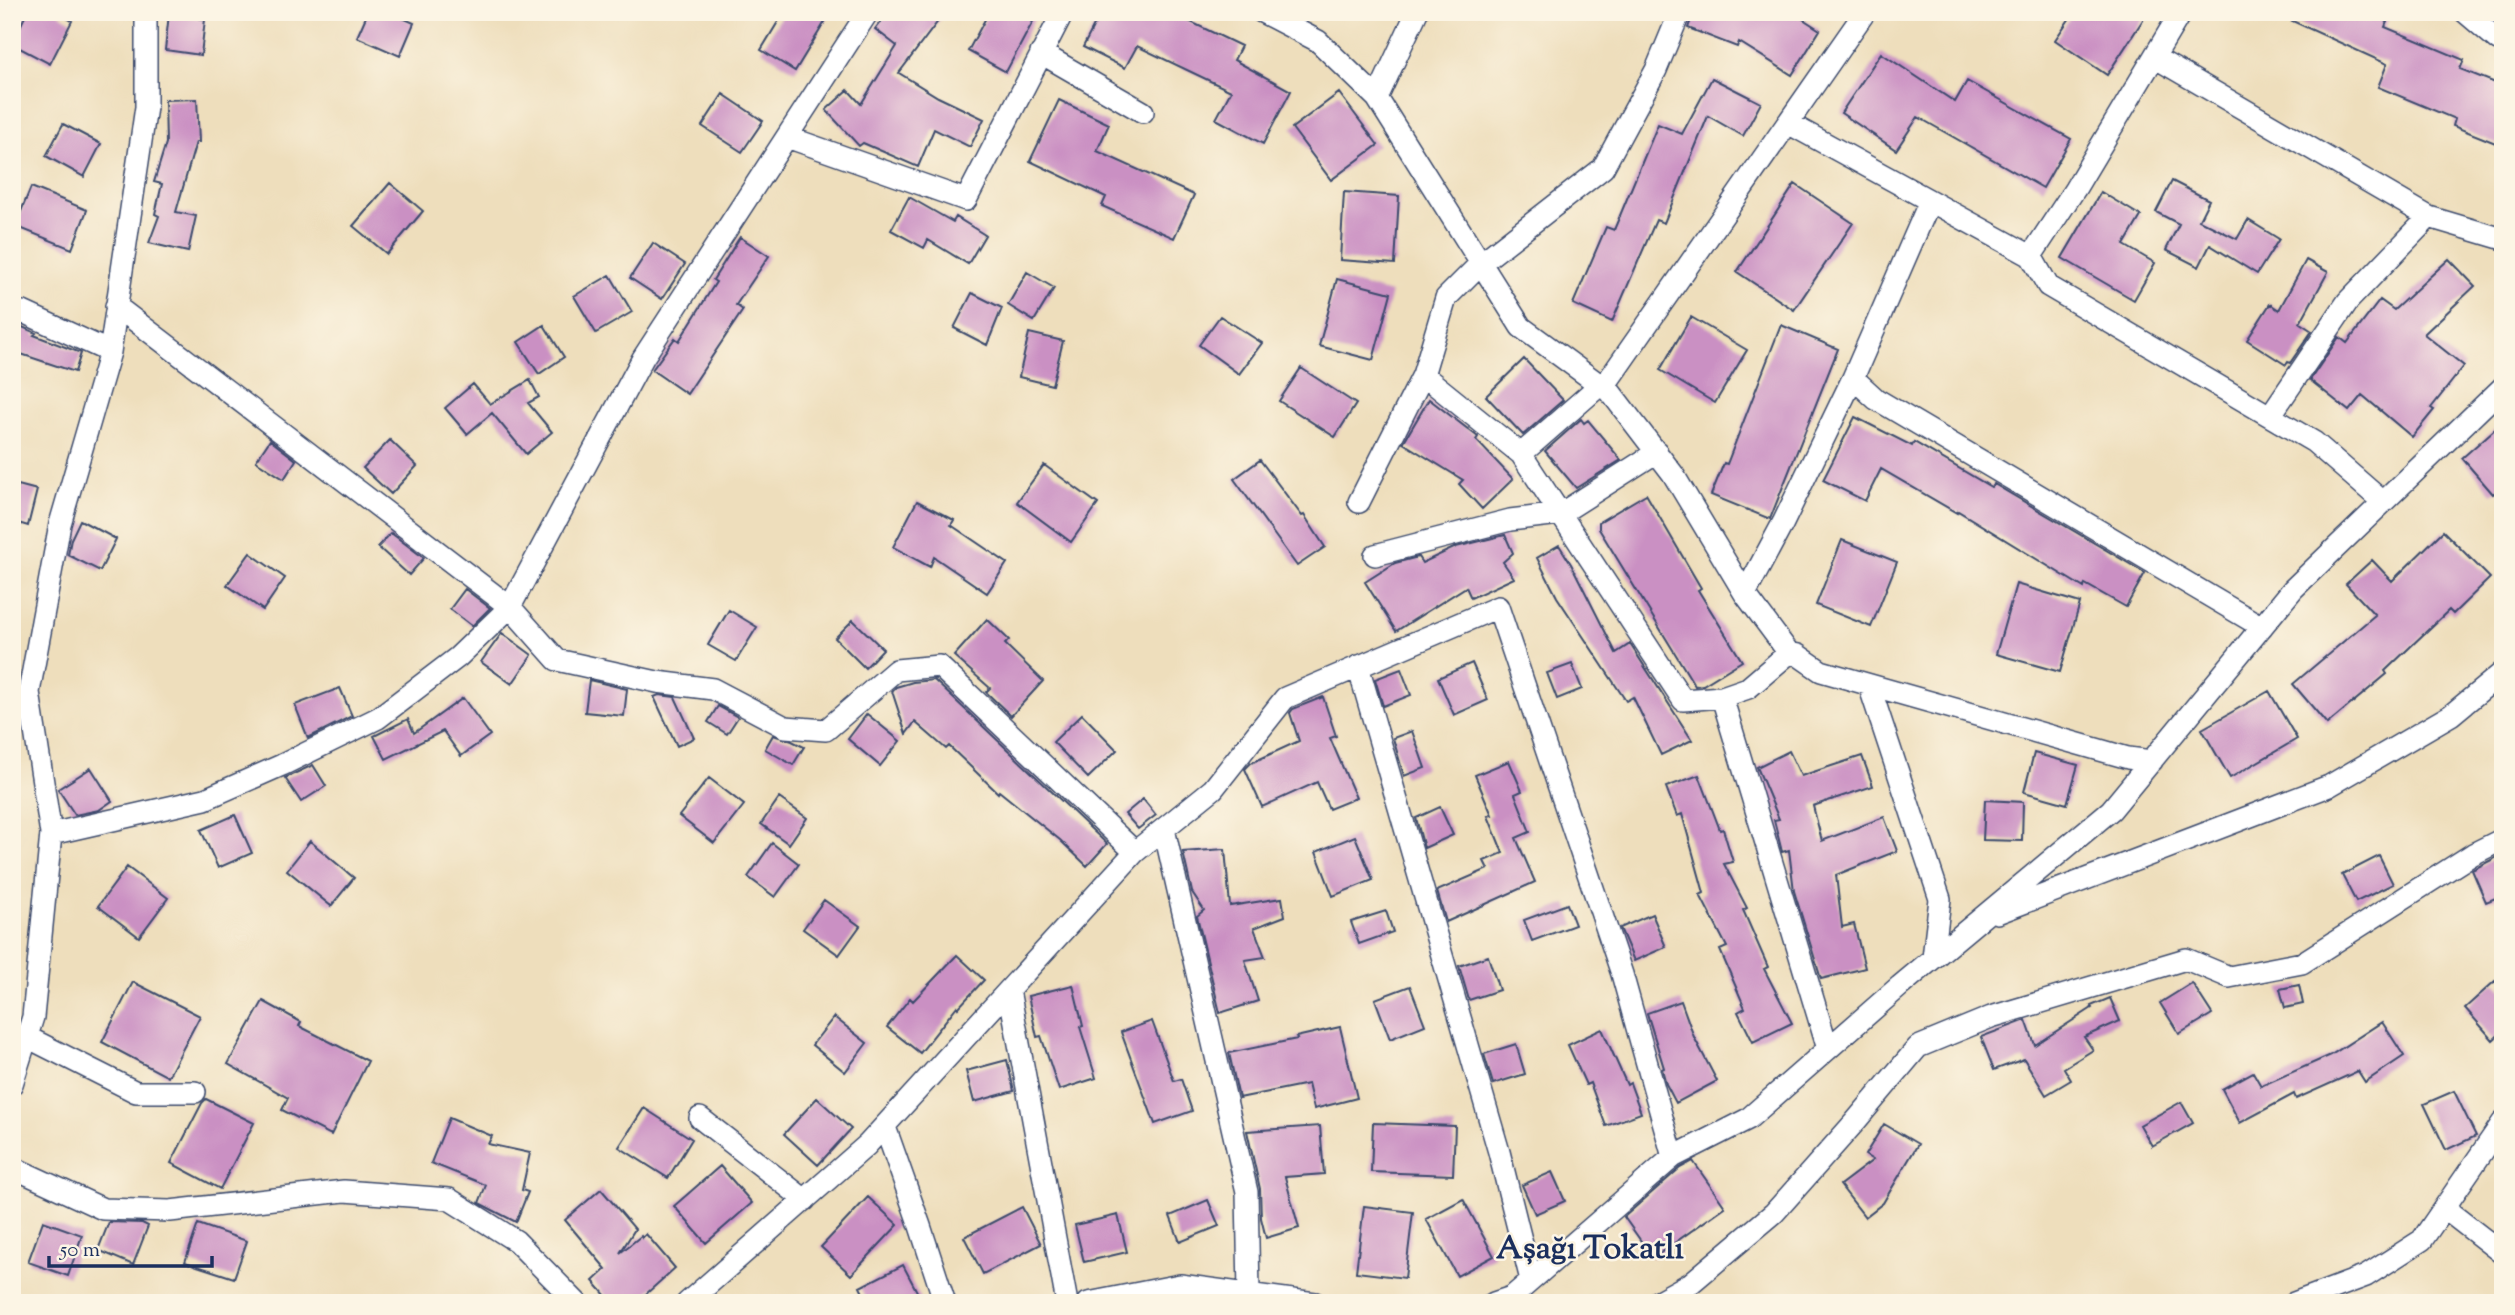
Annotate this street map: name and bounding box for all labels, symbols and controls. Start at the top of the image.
scale bar [49,1224,212,1268]
district label: Aşağı Tokatlı [1496,1226,1685,1274]
text: 50 m [59,1236,100,1266]

